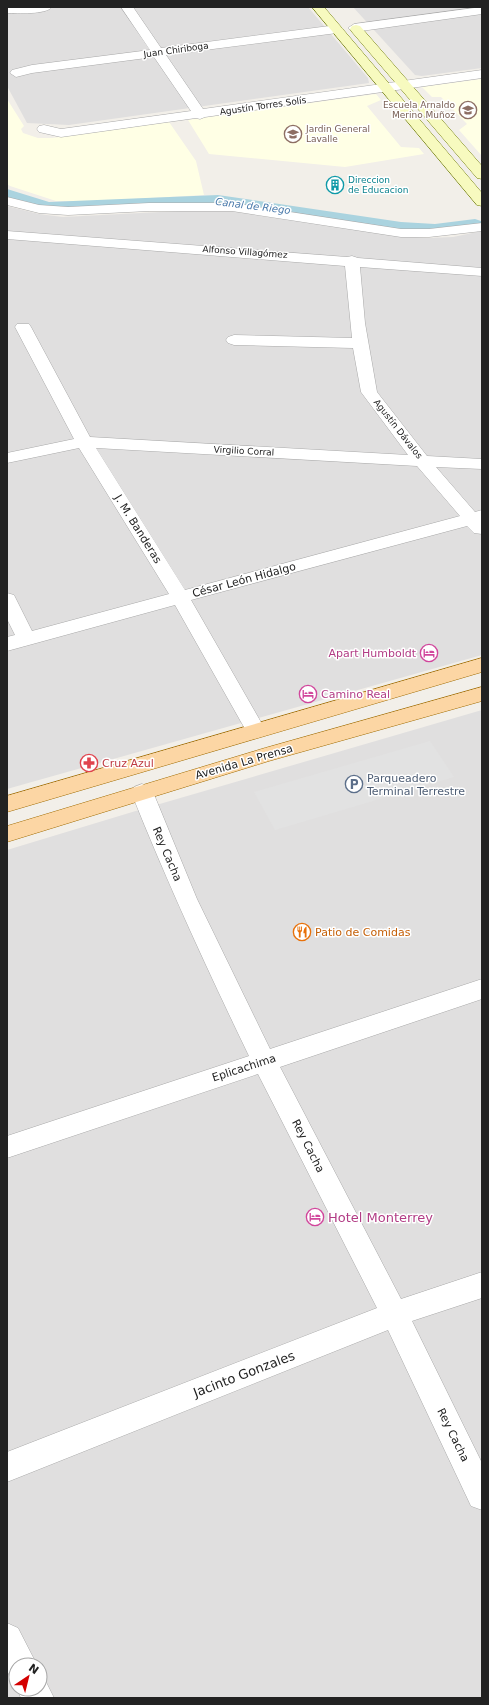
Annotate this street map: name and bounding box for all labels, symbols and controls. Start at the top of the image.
street label: Juan Chiriboga [142,40,209,60]
street label: Agustín Torres Solís [219,95,307,117]
place label: Escuela Arnaldo Merino Muñoz [383,100,455,120]
school or university icon: Escuela Arnaldo Merino Muñoz [458,100,478,120]
school or university icon: Jardin General Lavalle [283,124,303,144]
place label: Jardin General Lavalle [305,124,370,144]
building icon: Direccion de Educacion [325,175,345,195]
place label: Direccion de Educacion [348,175,408,195]
water label: Canal de Riego [215,196,291,216]
street label: Alfonso Villagómez [202,244,288,260]
street label: Agustín Dávalos [372,397,425,461]
street label: Virgilio Corral [213,444,275,458]
street label: J. M. Banderas [111,491,165,566]
street label: César León Hidalgo [191,560,297,600]
hotel icon: Apart Humboldt [419,643,439,663]
place label: Apart Humboldt [328,647,417,660]
hotel icon: Camino Real [298,684,318,704]
place label: Camino Real [321,688,390,701]
street label: Avenida La Prensa [194,742,294,782]
pharmacy icon: Cruz Azul [79,753,99,773]
place label: Cruz Azul [102,757,154,770]
place label: Parqueadero Terminal Terrestre [366,772,465,798]
parking icon: Parqueadero Terminal Terrestre [344,774,364,794]
street label: Rey Cacha [150,825,184,883]
restaurant icon: Patio de Comidas [292,922,312,942]
place label: Patio de Comidas [315,926,411,939]
street label: Eplicachima [210,1052,278,1084]
street label: Rey Cacha [289,1117,327,1175]
hotel icon: Hotel Monterrey [305,1207,325,1227]
place label: Hotel Monterrey [328,1210,433,1225]
street label: Jacinto Gonzales [190,1348,297,1401]
street label: Rey Cacha [434,1406,472,1464]
north arrow [8,1657,48,1697]
text: N [26,1661,41,1677]

